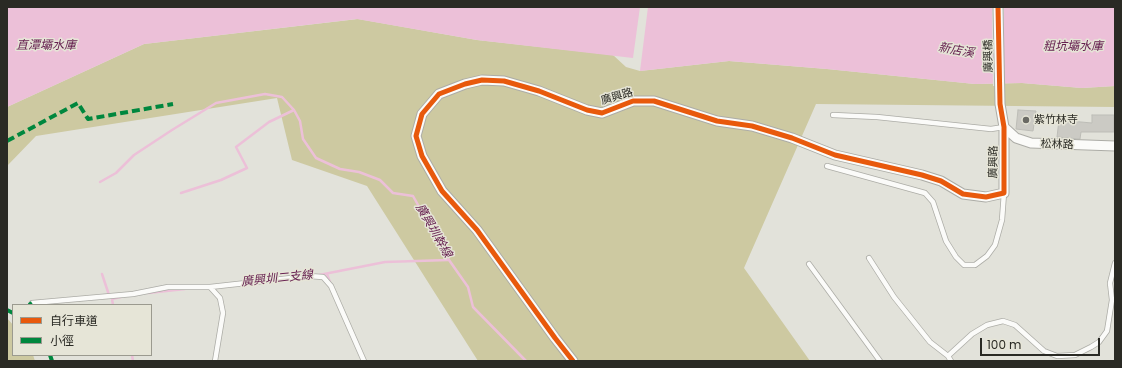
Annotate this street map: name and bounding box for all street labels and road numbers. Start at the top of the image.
street label: 廣興橋 [982,39,996,73]
street label: 廣興路 [599,86,635,108]
street label: 松林路 [1040,138,1074,152]
street label: 廣興路 [987,145,1001,179]

